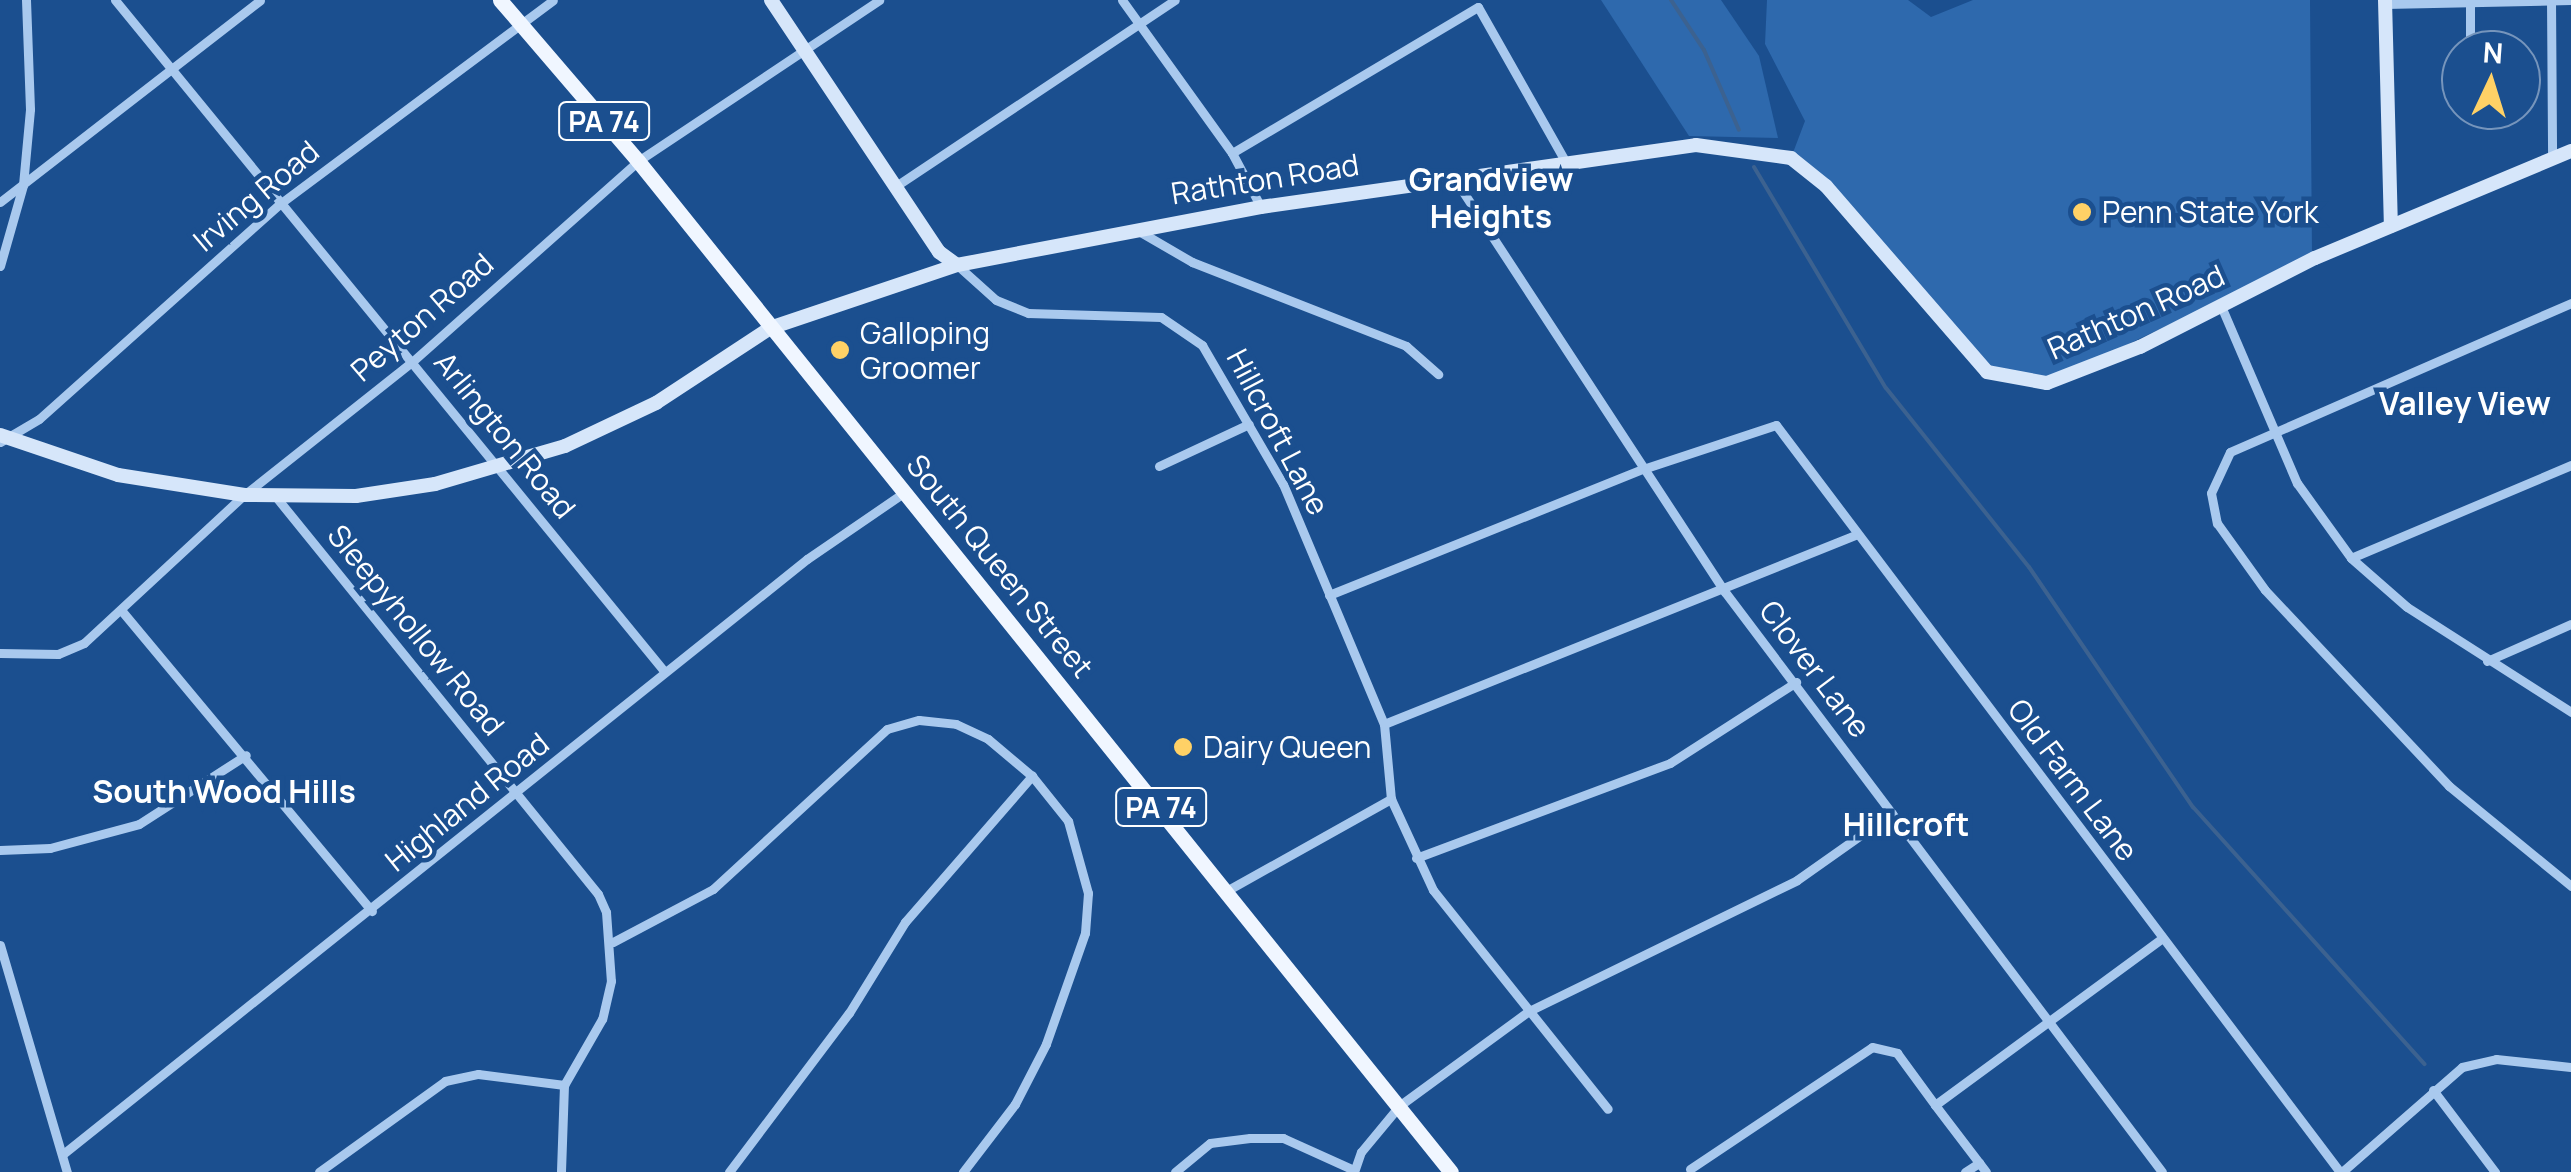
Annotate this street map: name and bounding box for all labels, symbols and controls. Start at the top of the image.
north arrow [2441,30,2541,130]
text: N [2482,32,2504,72]
road number: PA 74 [556,98,652,144]
street label: Irving Road [186,133,326,259]
street label: Rathton Road [1169,146,1361,212]
district label: Grandview Heights [1409,161,1573,236]
place label: Penn State York [2102,194,2319,230]
marker: Penn State York [2071,201,2093,223]
street label: Peyton Road [344,246,500,388]
street label: Rathton Road [2042,257,2230,367]
place label: Galloping Groomer [860,315,990,386]
marker: Galloping Groomer [829,339,851,361]
street label: Hillcroft Lane [1219,343,1337,521]
street label: Arlington Road [427,345,583,525]
district label: Valley View [2379,384,2551,422]
street label: South Queen Street [899,447,1101,685]
street label: Sleepyhollow Road [320,518,512,742]
street label: Clover Lane [1752,594,1878,744]
street label: Old Farm Lane [2001,692,2145,868]
street label: Highland Road [378,725,556,879]
place label: Dairy Queen [1203,729,1371,765]
marker: Dairy Queen [1172,736,1194,758]
district label: South Wood Hills [92,772,356,810]
road number: PA 74 [1114,784,1208,830]
district label: Hillcroft [1843,805,1969,843]

